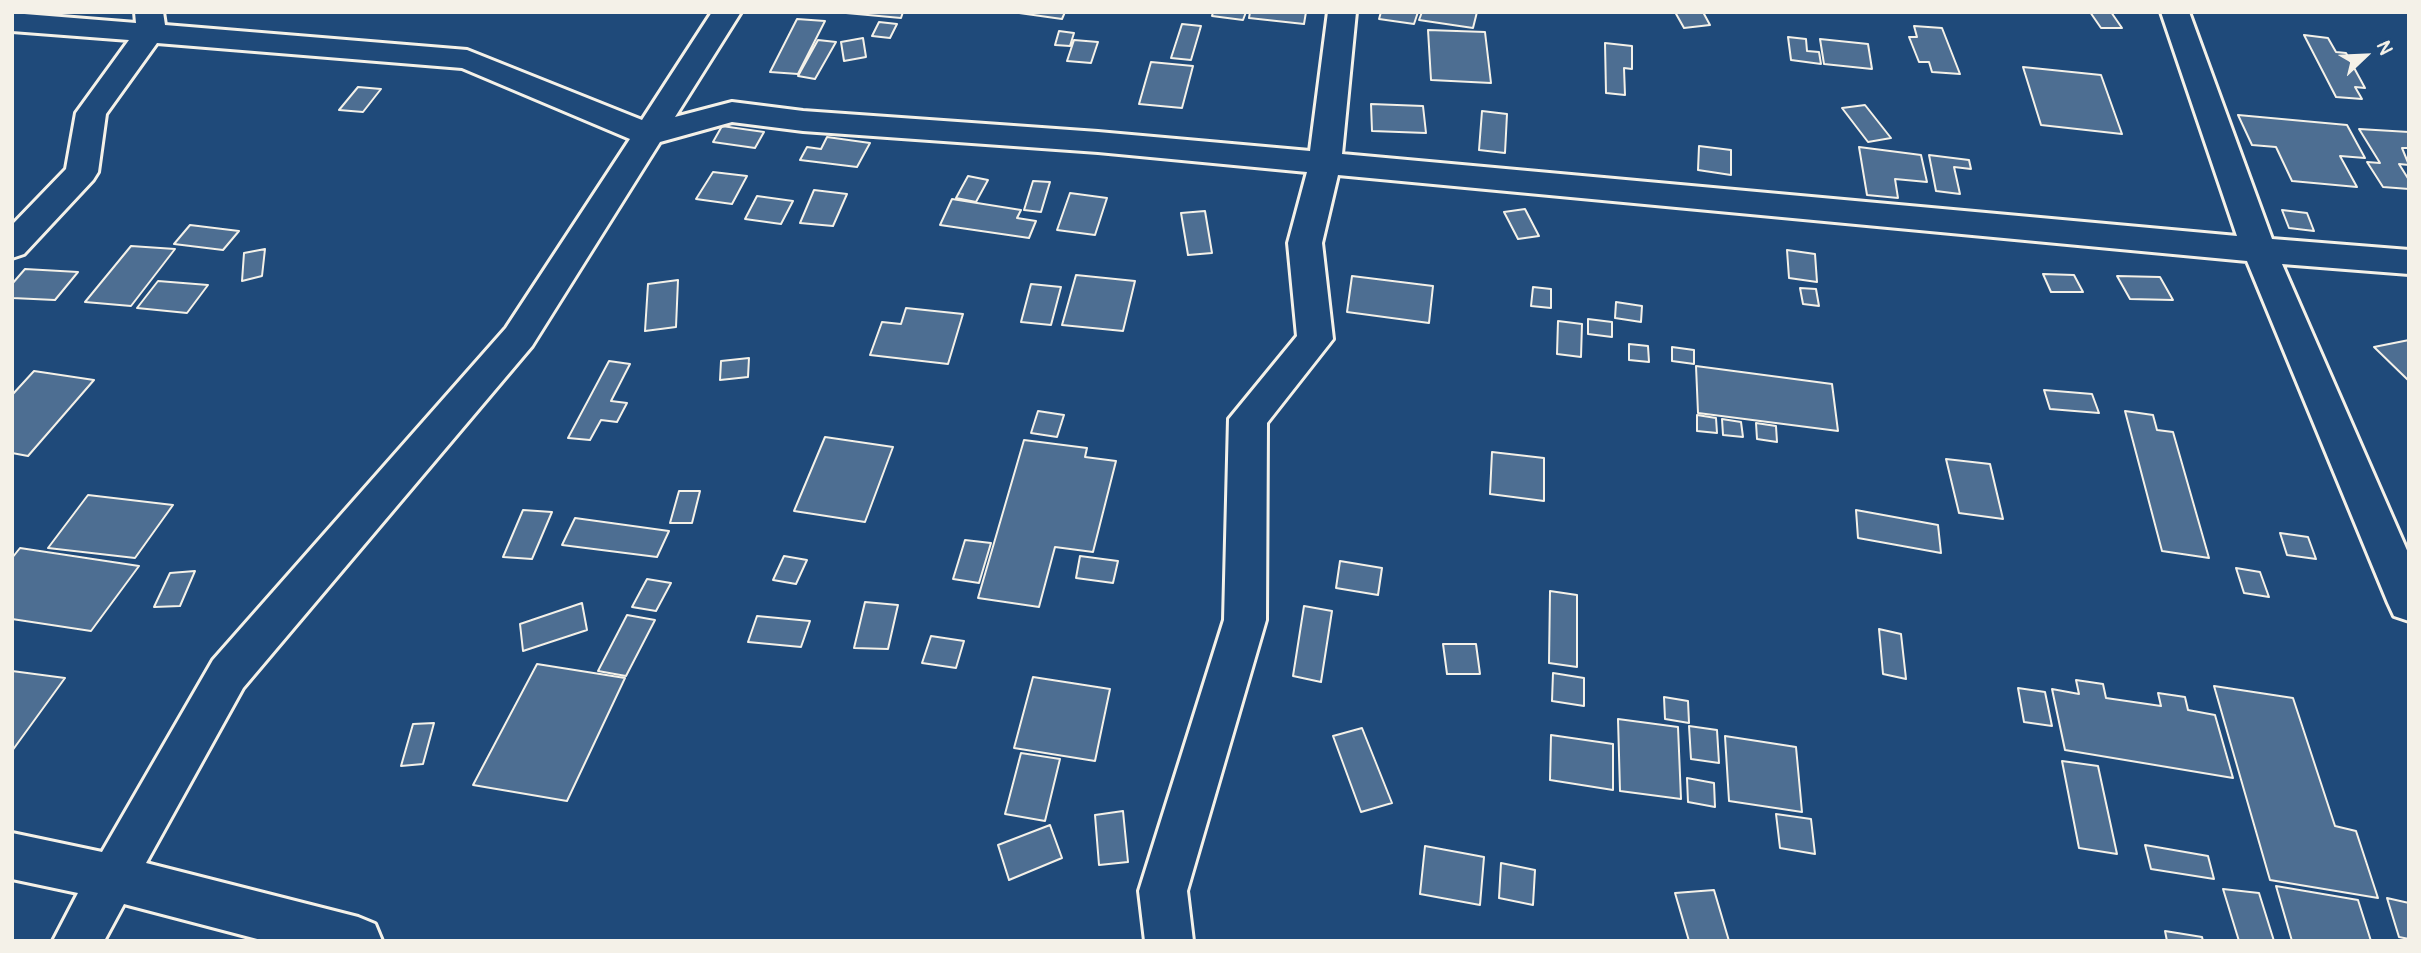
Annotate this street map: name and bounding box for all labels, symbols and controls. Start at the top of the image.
north arrow [2330,21,2400,91]
text: N [2371,37,2398,58]

